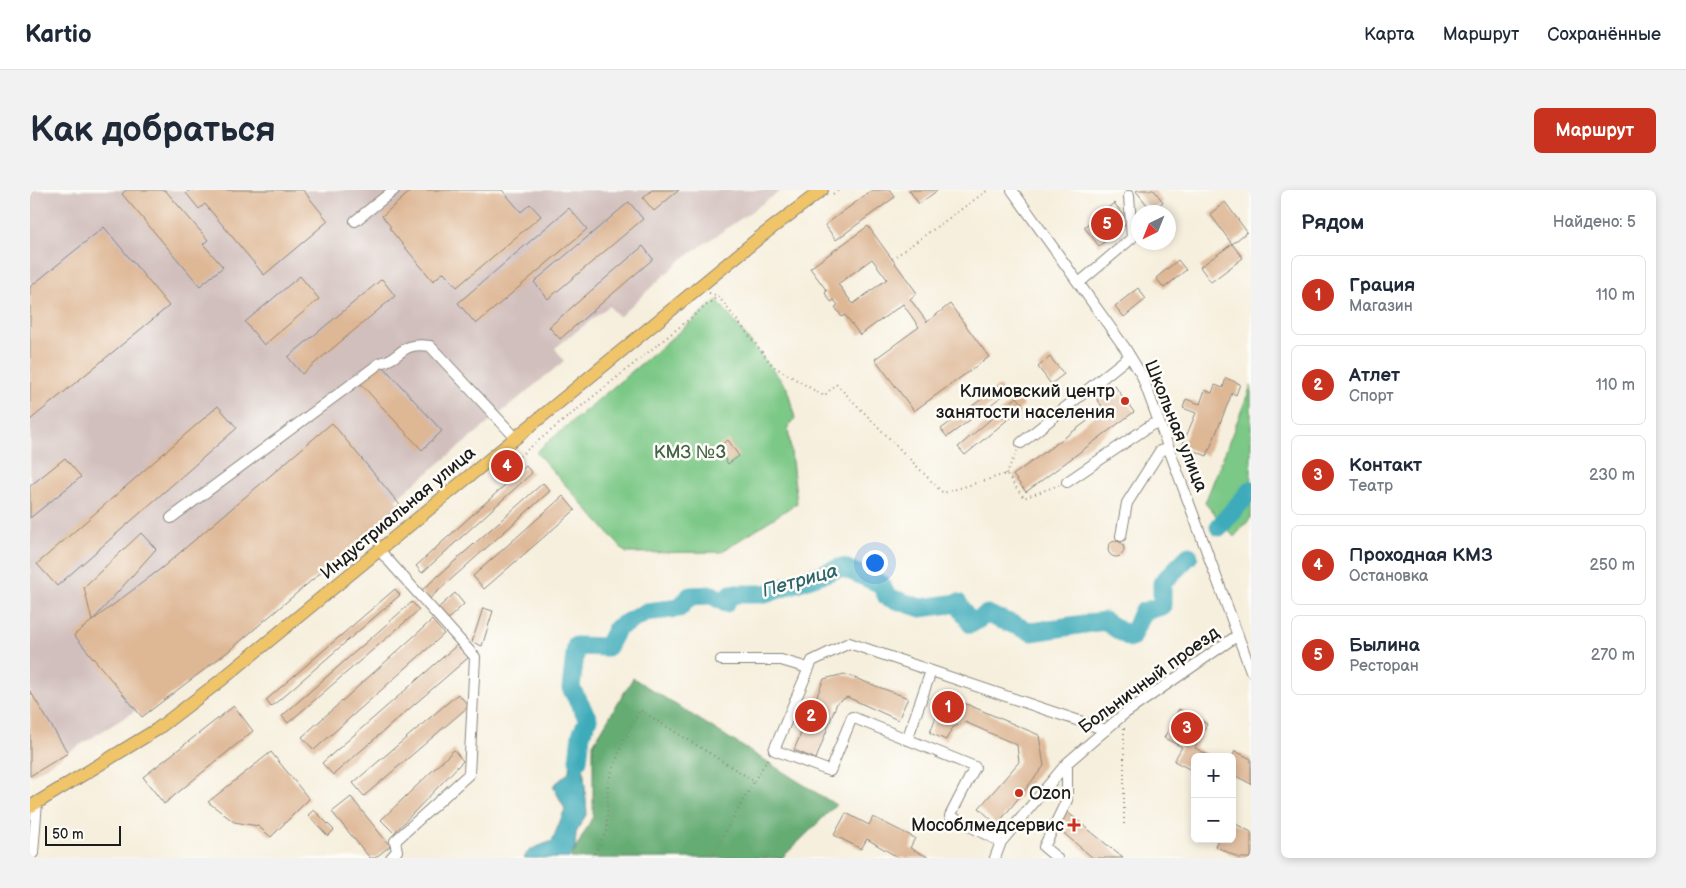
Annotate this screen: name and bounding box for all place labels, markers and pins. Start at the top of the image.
pin: 5 [1091,205,1123,243]
place label: Климовский центр занятости населения [936,381,1115,423]
marker: Климовский центр занятости населения [1119,395,1131,407]
pin: 4 [491,447,523,485]
pin: 1 [932,688,964,726]
pin: 2 [795,697,827,735]
pin: 3 [1171,709,1203,747]
place label: Ozon [1029,783,1071,804]
marker: Ozon [1013,787,1025,799]
place label: Мособлмедсервис [911,815,1064,836]
marker: Мособлмедсервис [1068,819,1080,831]

